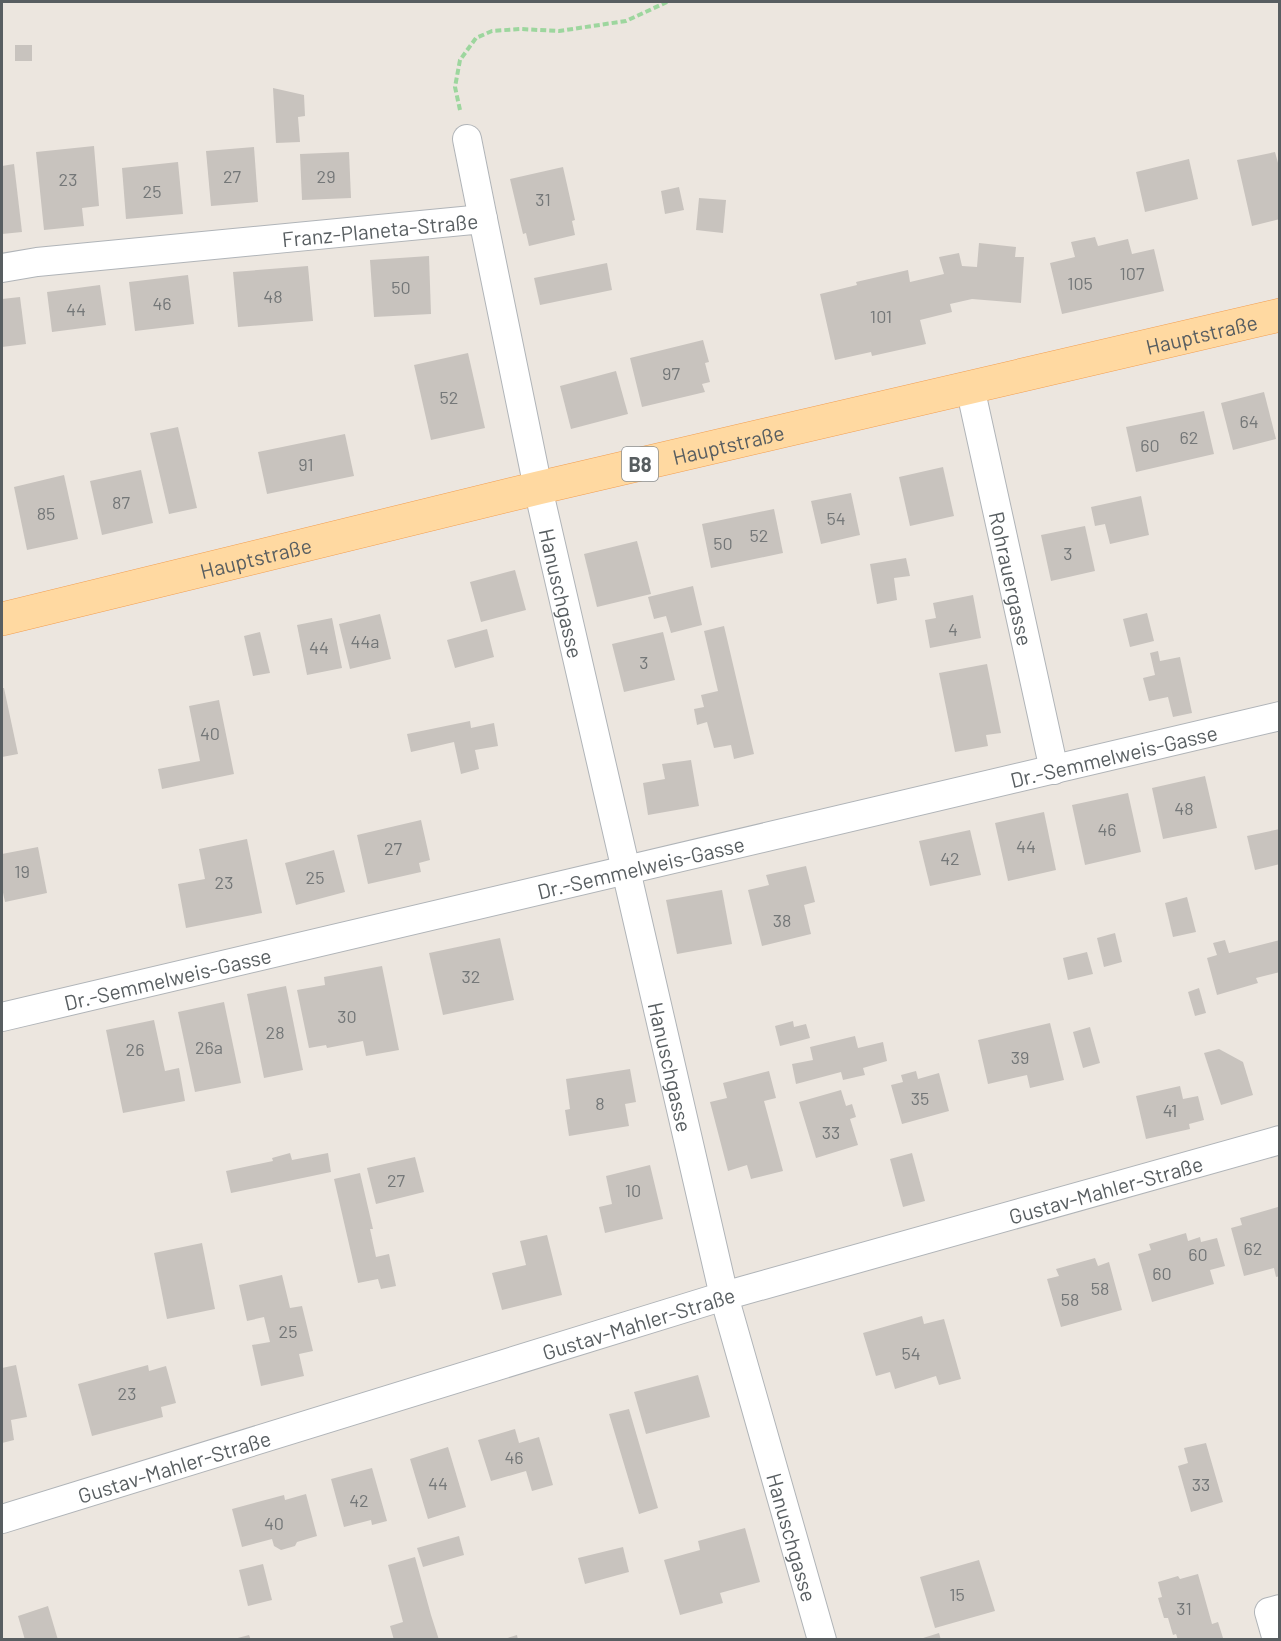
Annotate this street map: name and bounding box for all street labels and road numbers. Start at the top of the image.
street label: Franz-Planeta-Straße [281,207,479,251]
street label: Hauptstraße [1143,308,1260,358]
street label: Hauptstraße [670,419,786,469]
road number: B8 [622,447,658,481]
street label: Rohrauergasse [985,509,1039,648]
street label: Hanuschgasse [535,526,589,660]
street label: Hauptstraße [197,531,314,583]
street label: Dr.-Semmelweis-Gasse [1008,719,1220,792]
street label: Dr.-Semmelweis-Gasse [534,830,747,903]
street label: Dr.-Semmelweis-Gasse [61,942,274,1015]
street label: Hanuschgasse [644,999,698,1134]
street label: Gustav-Mahler-Straße [1006,1150,1206,1228]
street label: Gustav-Mahler-Straße [539,1281,738,1364]
street label: Gustav-Mahler-Straße [74,1424,273,1507]
street label: Hanuschgasse [763,1470,823,1604]

